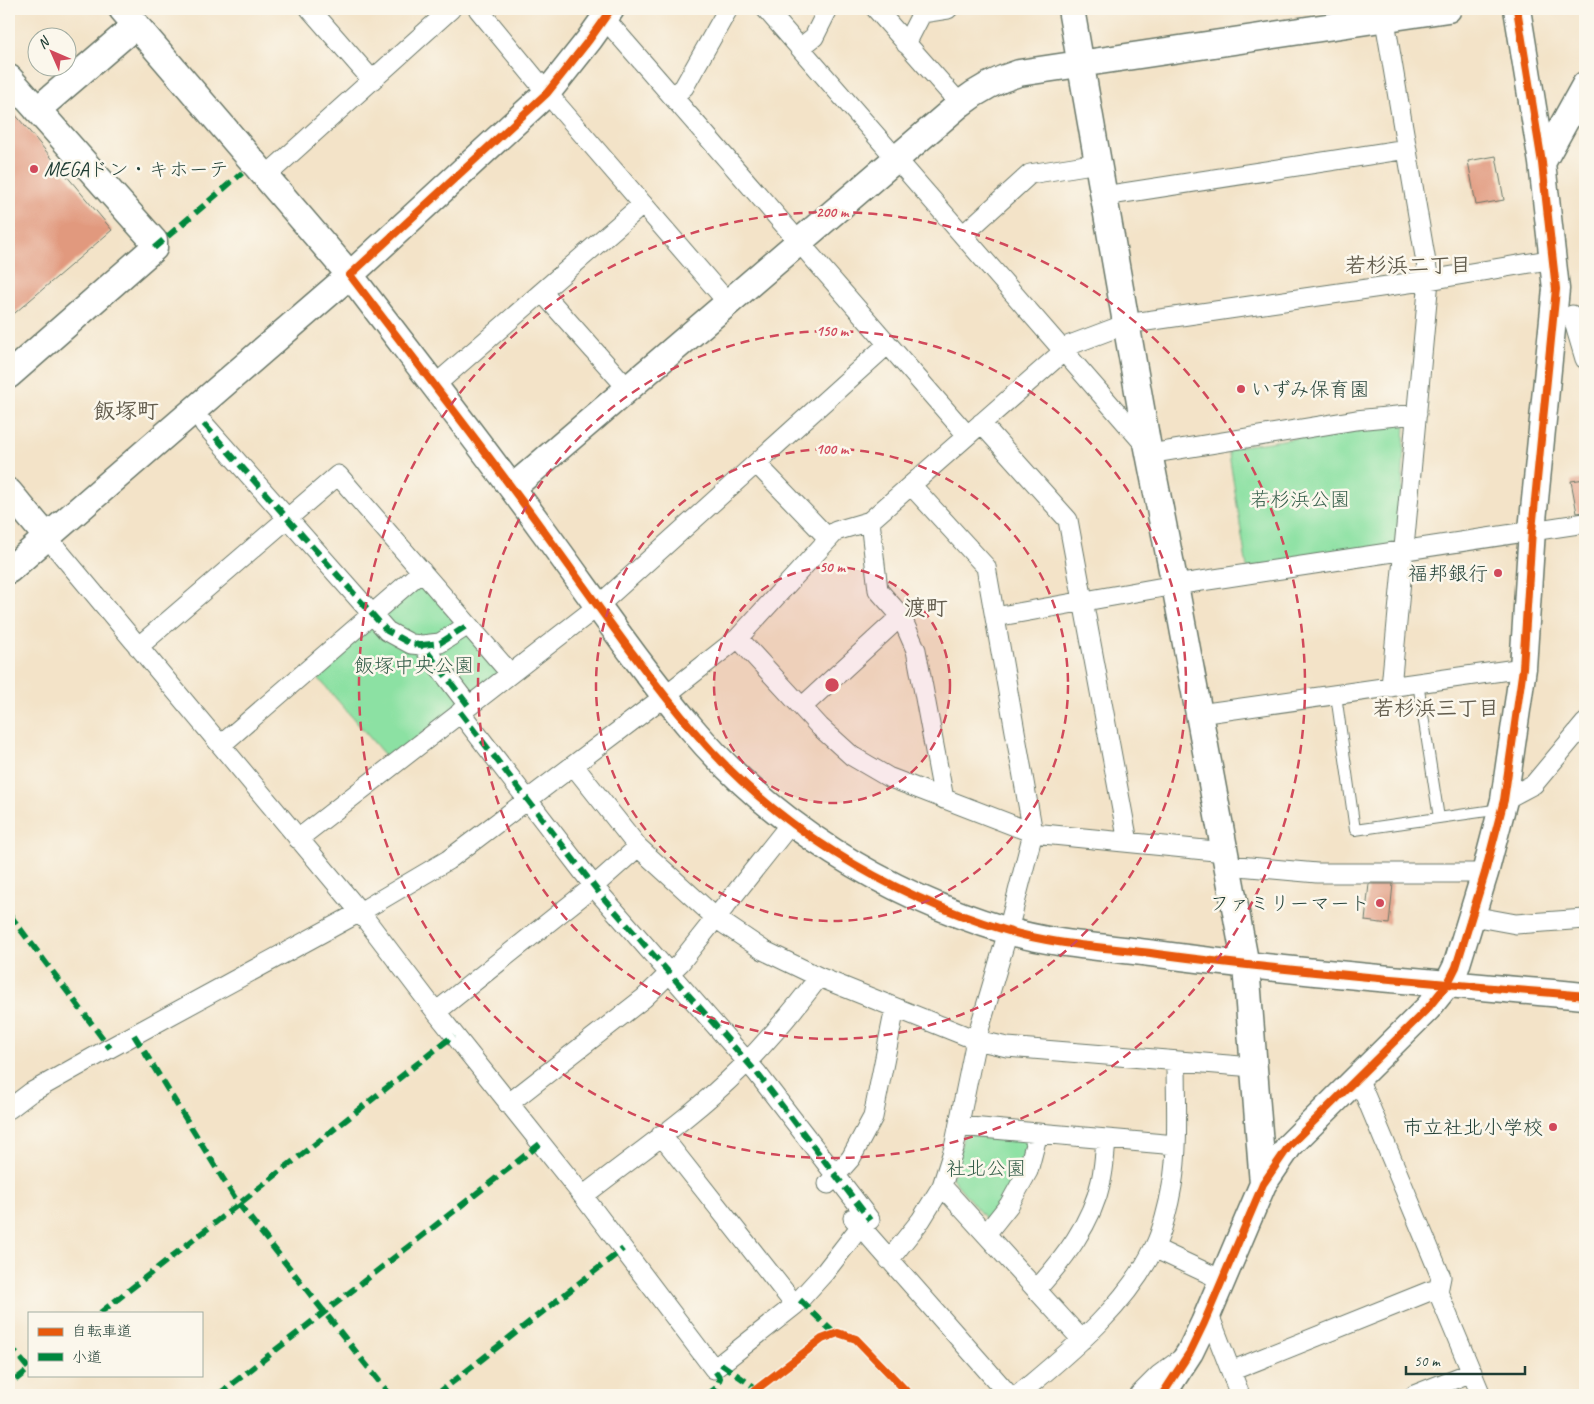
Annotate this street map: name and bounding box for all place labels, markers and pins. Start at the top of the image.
place label: MEGAドン・キホーテ [44,157,229,182]
marker: MEGAドン・キホーテ [28,163,40,175]
place label: いずみ保育園 [1251,377,1369,402]
marker: いずみ保育園 [1235,383,1247,395]
place label: 福邦銀行 [1408,561,1488,586]
marker: 福邦銀行 [1492,567,1504,579]
centre of rings [823,676,841,694]
place label: ファミリーマート [1210,891,1370,916]
marker: ファミリーマート [1374,897,1386,909]
place label: 市立社北小学校 [1403,1115,1543,1140]
marker: 市立社北小学校 [1547,1121,1559,1133]

